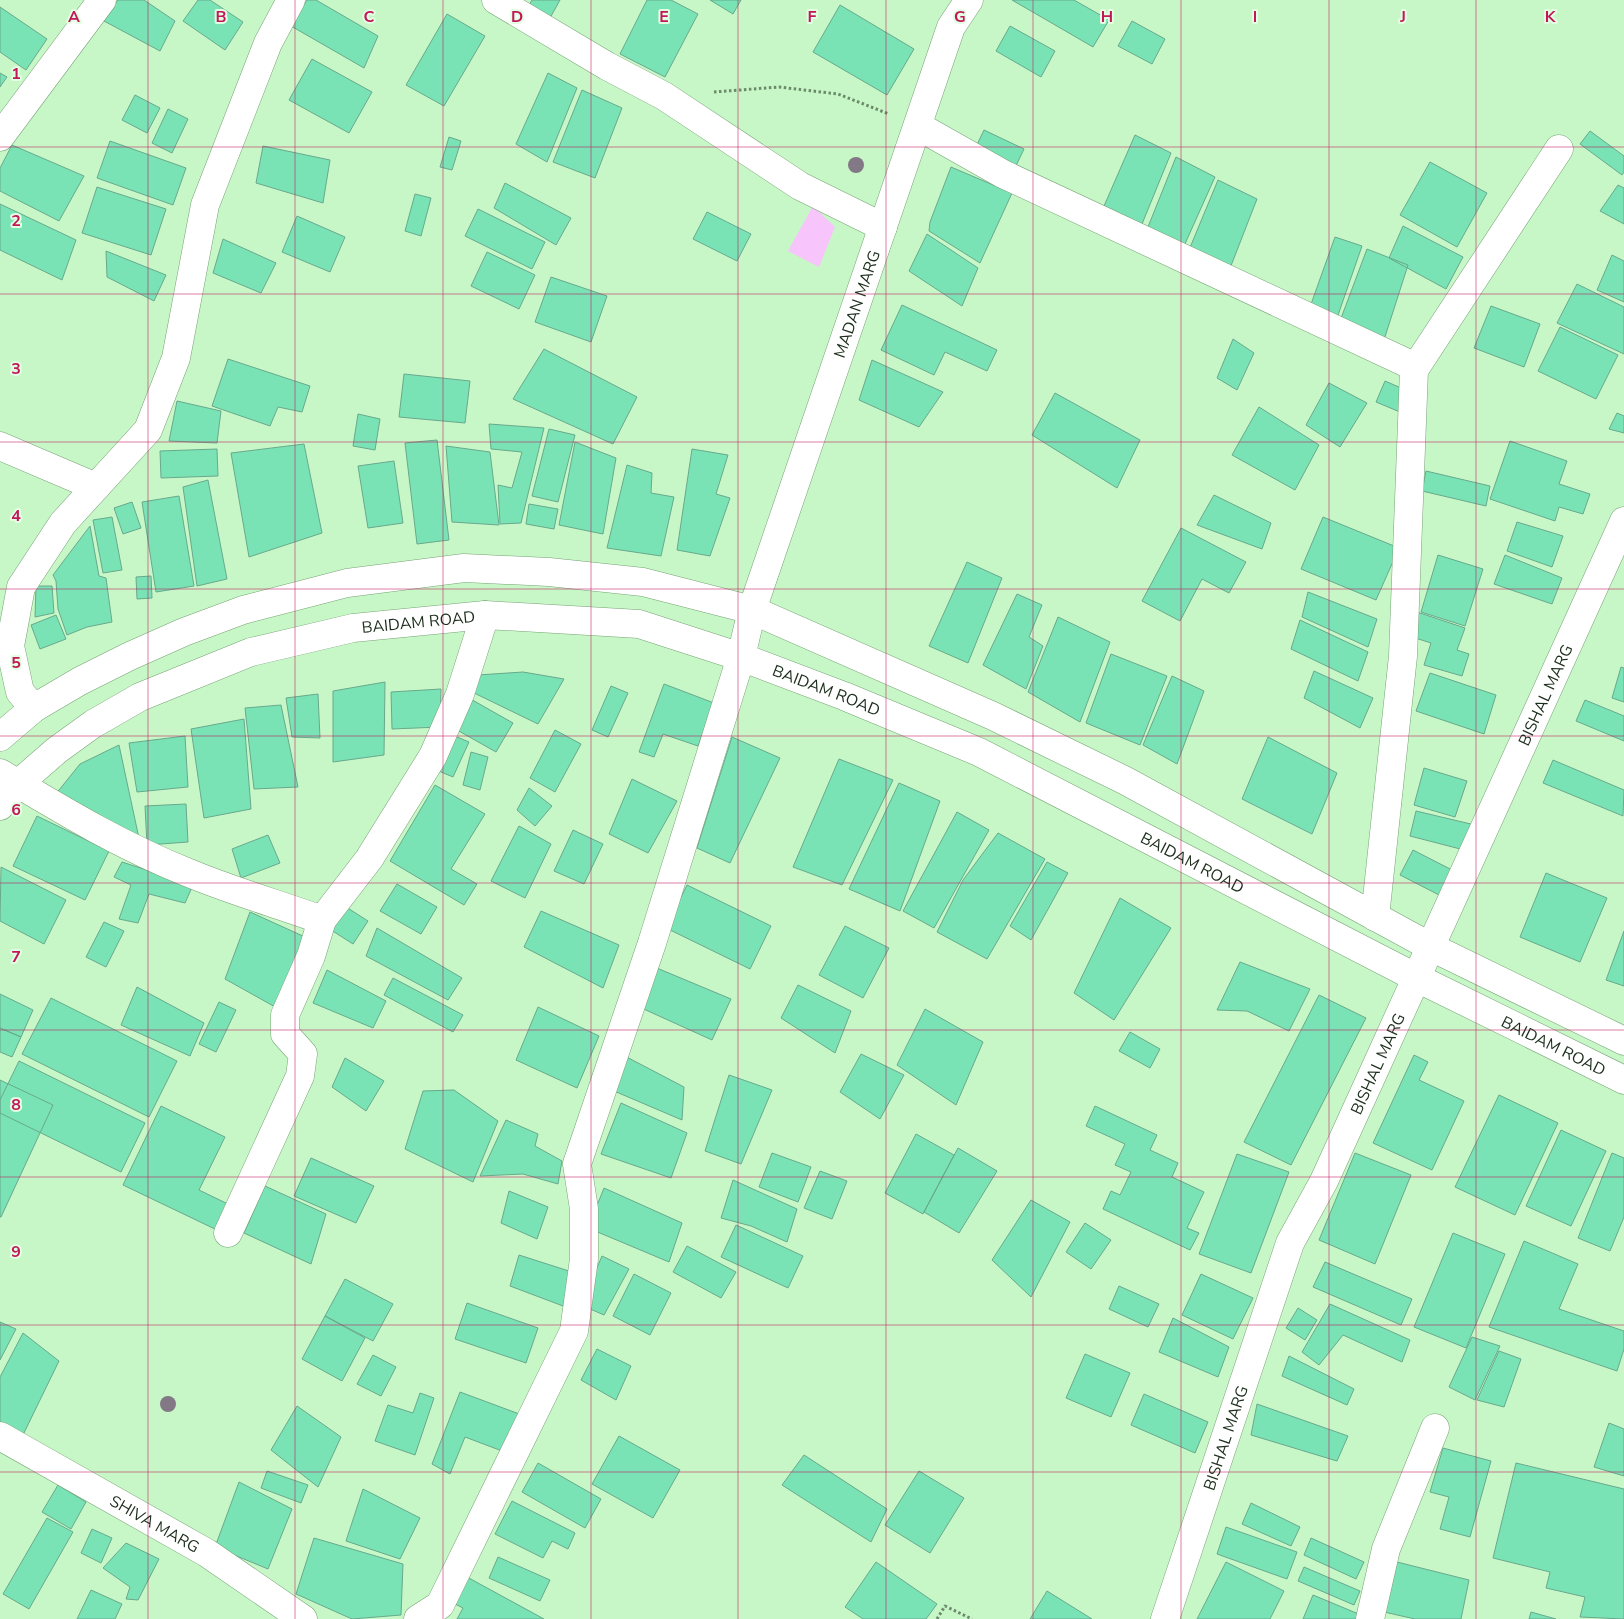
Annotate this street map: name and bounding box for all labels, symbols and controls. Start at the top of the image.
text: A [68,6,80,28]
text: B [215,6,227,28]
text: C [364,6,375,28]
text: D [511,6,523,28]
text: E [659,6,669,28]
text: F [808,6,817,28]
text: G [954,6,966,28]
text: H [1101,6,1113,28]
text: I [1253,6,1257,28]
text: J [1399,6,1406,28]
text: K [1545,6,1557,28]
text: 1 [11,63,21,85]
text: 2 [11,210,21,232]
street label: MADAN MARG [829,247,886,361]
text: 3 [11,358,21,380]
text: 4 [11,505,21,527]
street label: BAIDAM ROAD [361,606,476,639]
street label: BISHAL MARG [1513,641,1578,749]
text: 5 [11,652,21,674]
street label: BAIDAM ROAD [769,660,883,722]
text: 6 [11,799,21,821]
street label: BAIDAM ROAD [1136,827,1248,899]
text: 7 [11,946,21,968]
street label: BISHAL MARG [1346,1010,1411,1118]
street label: BAIDAM ROAD [1497,1011,1609,1081]
text: 8 [11,1094,21,1116]
text: 9 [11,1241,21,1263]
street label: BISHAL MARG [1199,1383,1254,1493]
street label: SHIVA MARG [106,1490,203,1559]

